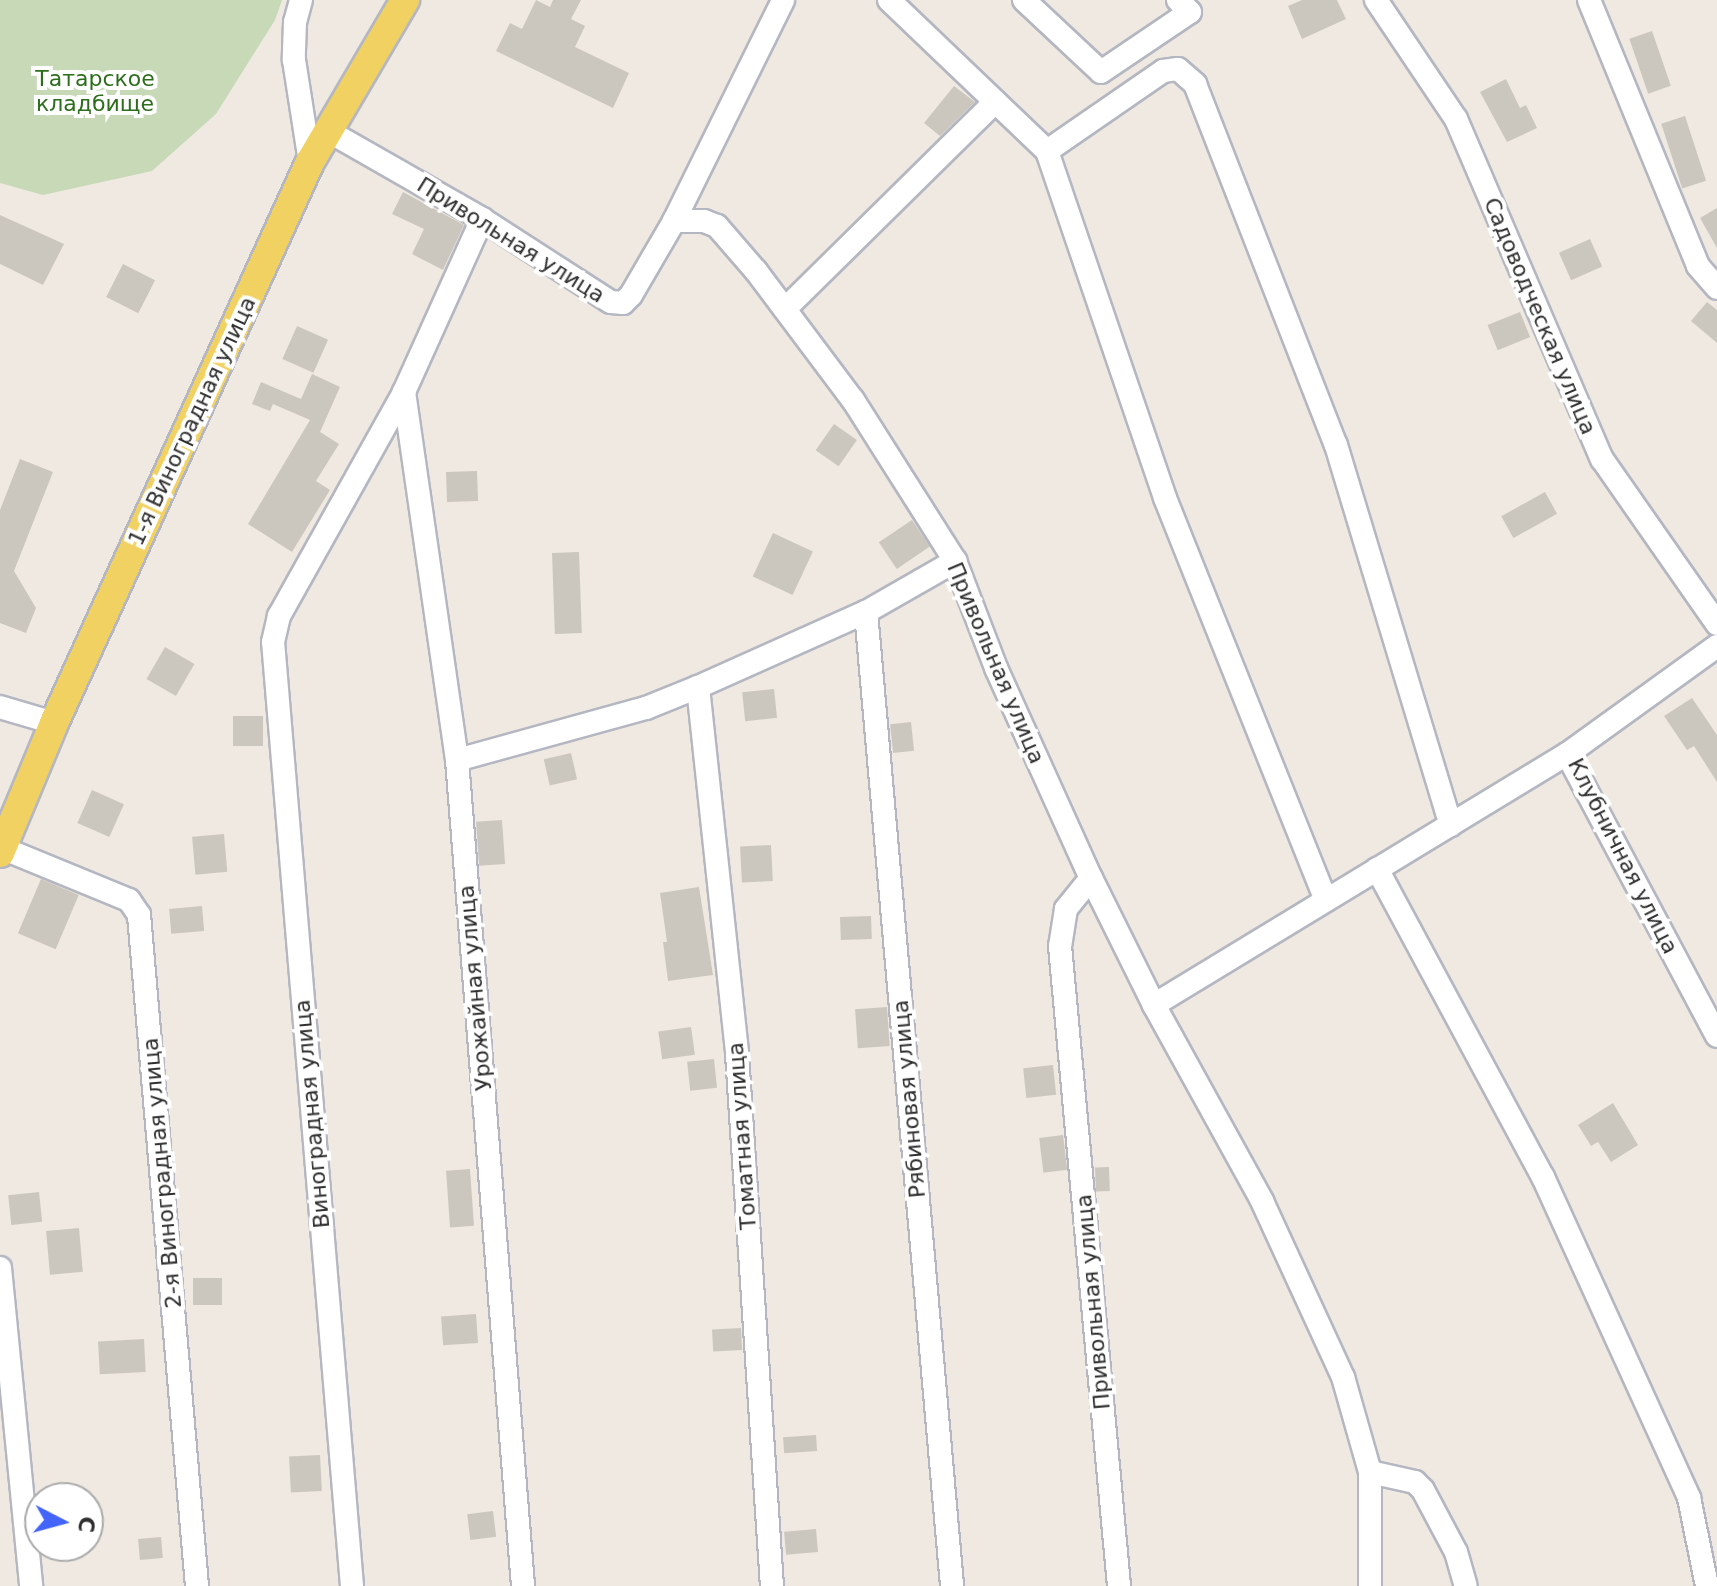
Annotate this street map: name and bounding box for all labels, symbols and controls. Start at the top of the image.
park label: Татарское кладбище [35,65,155,116]
street label: Привольная улица [412,172,610,308]
street label: Садоводческая улица [1478,194,1602,438]
street label: 1-я Виноградная улица [123,292,261,550]
street label: Привольная улица [942,558,1050,768]
street label: Клубничная улица [1562,754,1684,958]
street label: Урожайная улица [453,884,497,1092]
street label: Виноградная улица [289,999,335,1229]
street label: Рябиновая улица [887,999,931,1199]
street label: 2-я Виноградная улица [137,1037,187,1309]
street label: Томатная улица [722,1041,762,1231]
street label: Привольная улица [1070,1193,1116,1411]
north arrow [24,1482,104,1562]
text: С [73,1515,100,1534]

